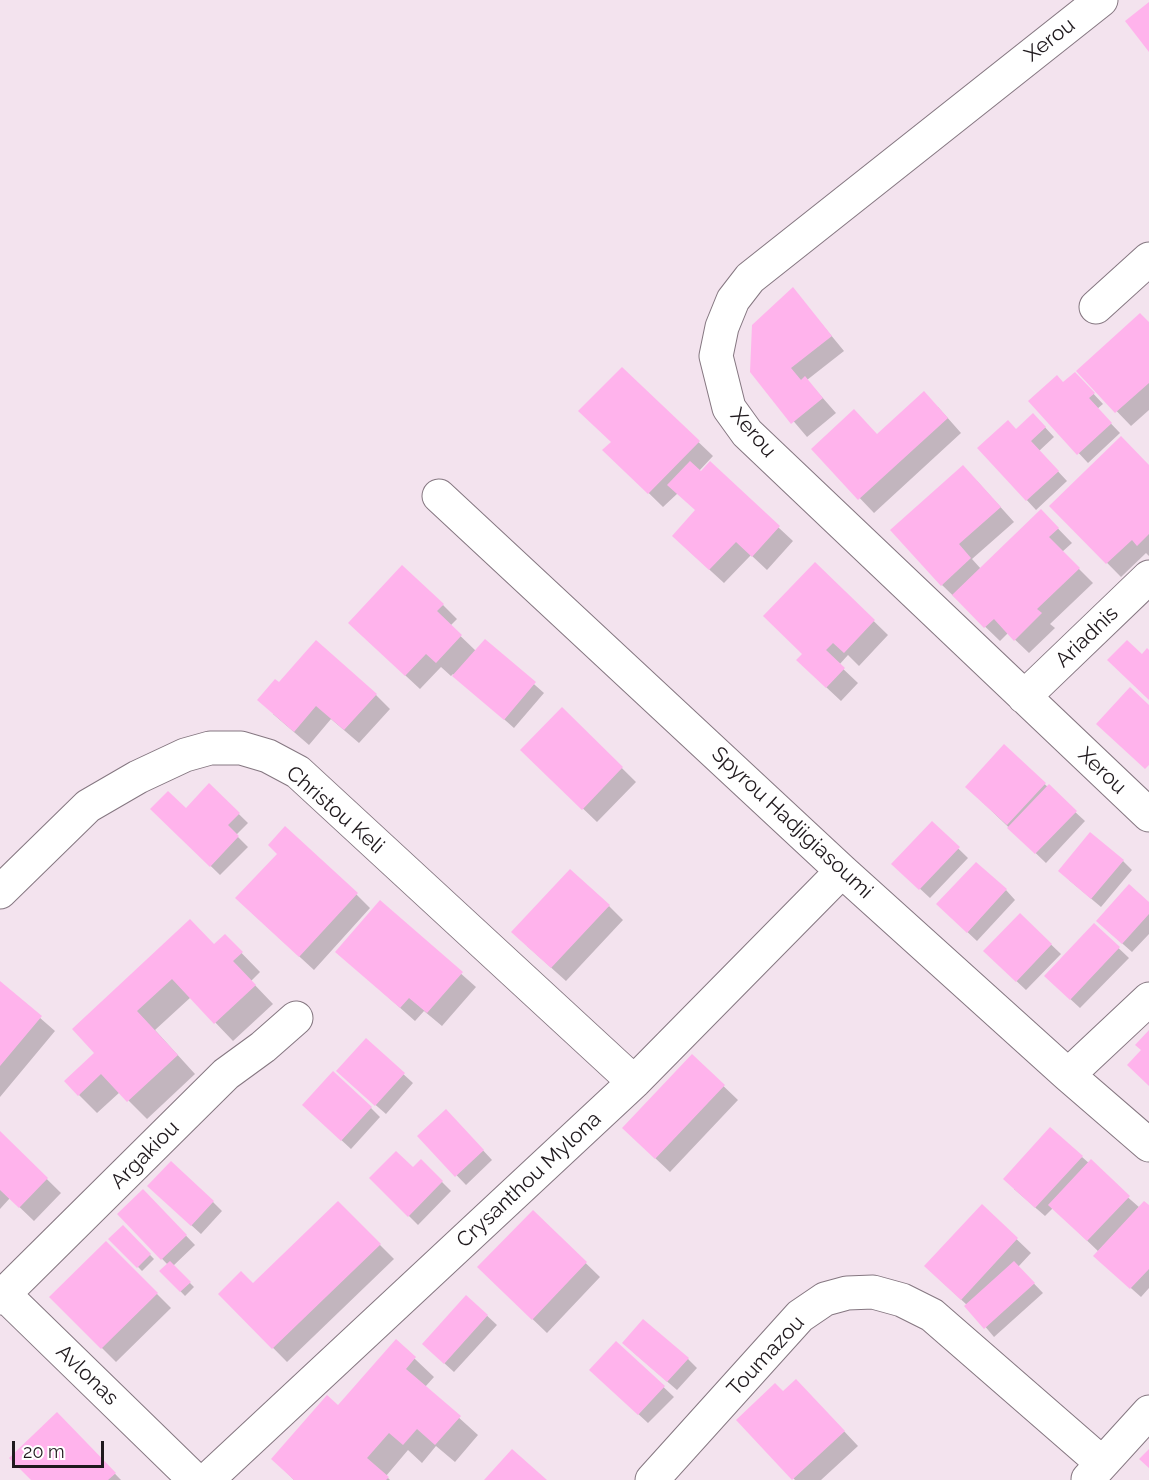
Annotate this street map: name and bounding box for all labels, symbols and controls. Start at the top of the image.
street label: Xerou [1020,13,1080,67]
street label: Xerou [725,403,781,463]
street label: Ariadnis [1050,601,1124,673]
street label: Spyrou Hadjigiasoumi [706,742,878,904]
street label: Xerou [1073,742,1131,800]
street label: Christou Keli [281,761,389,859]
street label: Crysanthou Mylona [452,1107,606,1253]
street label: Argakiou [106,1116,184,1194]
street label: Toumazou [722,1310,810,1402]
street label: Avlonas [51,1339,123,1411]
scale bar [15,1429,106,1467]
text: 20 m [23,1441,65,1462]

